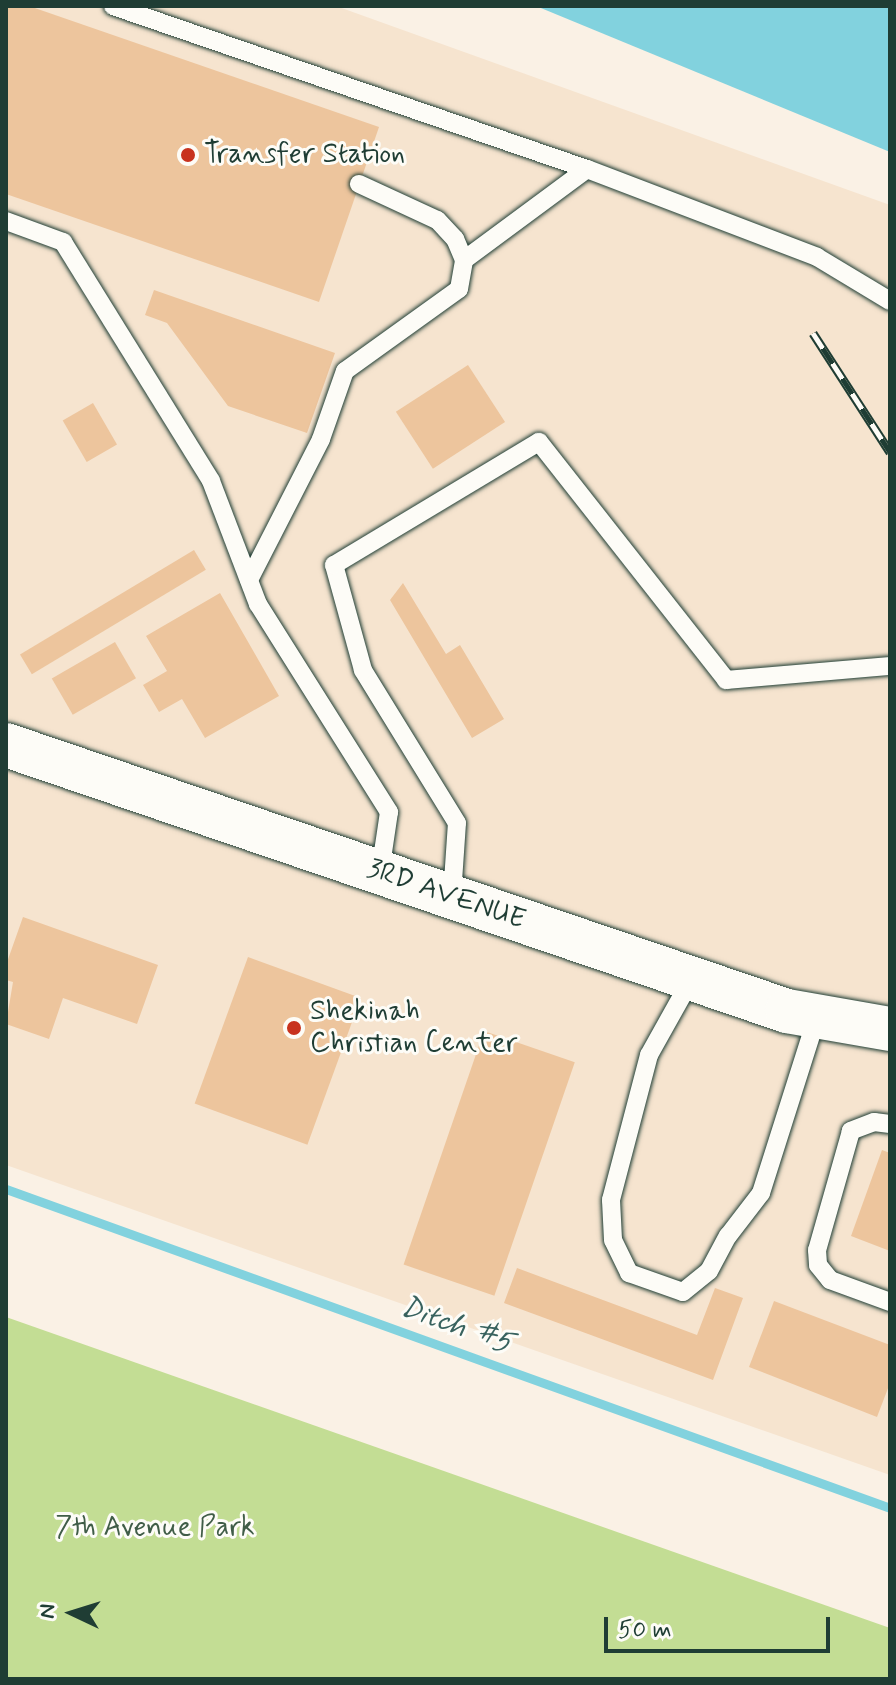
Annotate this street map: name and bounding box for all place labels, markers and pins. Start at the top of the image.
place label: Transfer Station [204,138,405,172]
marker: Transfer Station [179,146,197,164]
place label: Shekinah Christian Center [310,995,512,1061]
marker: Shekinah Christian Center [285,1019,303,1037]

